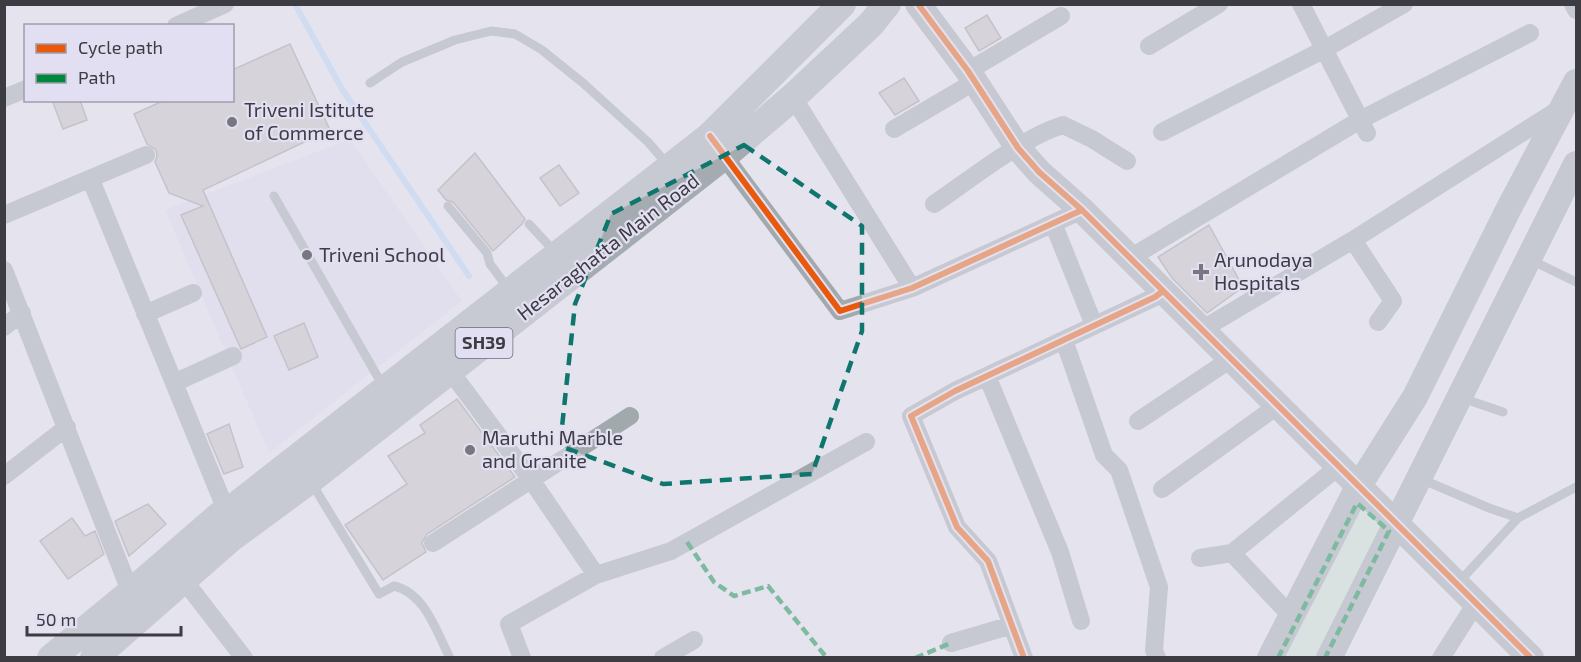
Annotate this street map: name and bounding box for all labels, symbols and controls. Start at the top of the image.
legend [24,24,234,102]
text: Cycle path [78,36,163,58]
text: Path [78,66,116,88]
place label: Triveni Istitute of Commerce [244,97,374,144]
marker: Triveni Istitute of Commerce [225,115,239,129]
street label: Hesaraghatta Main Road [512,168,703,325]
place label: Triveni School [319,242,445,266]
place label: Arunodaya Hospitals [1214,247,1313,294]
marker: Triveni School [300,248,314,262]
marker: Arunodaya Hospitals [1192,263,1210,281]
road number: SH39 [456,328,512,358]
place label: Maruthi Marble and Granite [482,425,623,472]
marker: Maruthi Marble and Granite [463,443,477,457]
scale bar [27,599,182,637]
text: 50 m [36,608,76,630]

